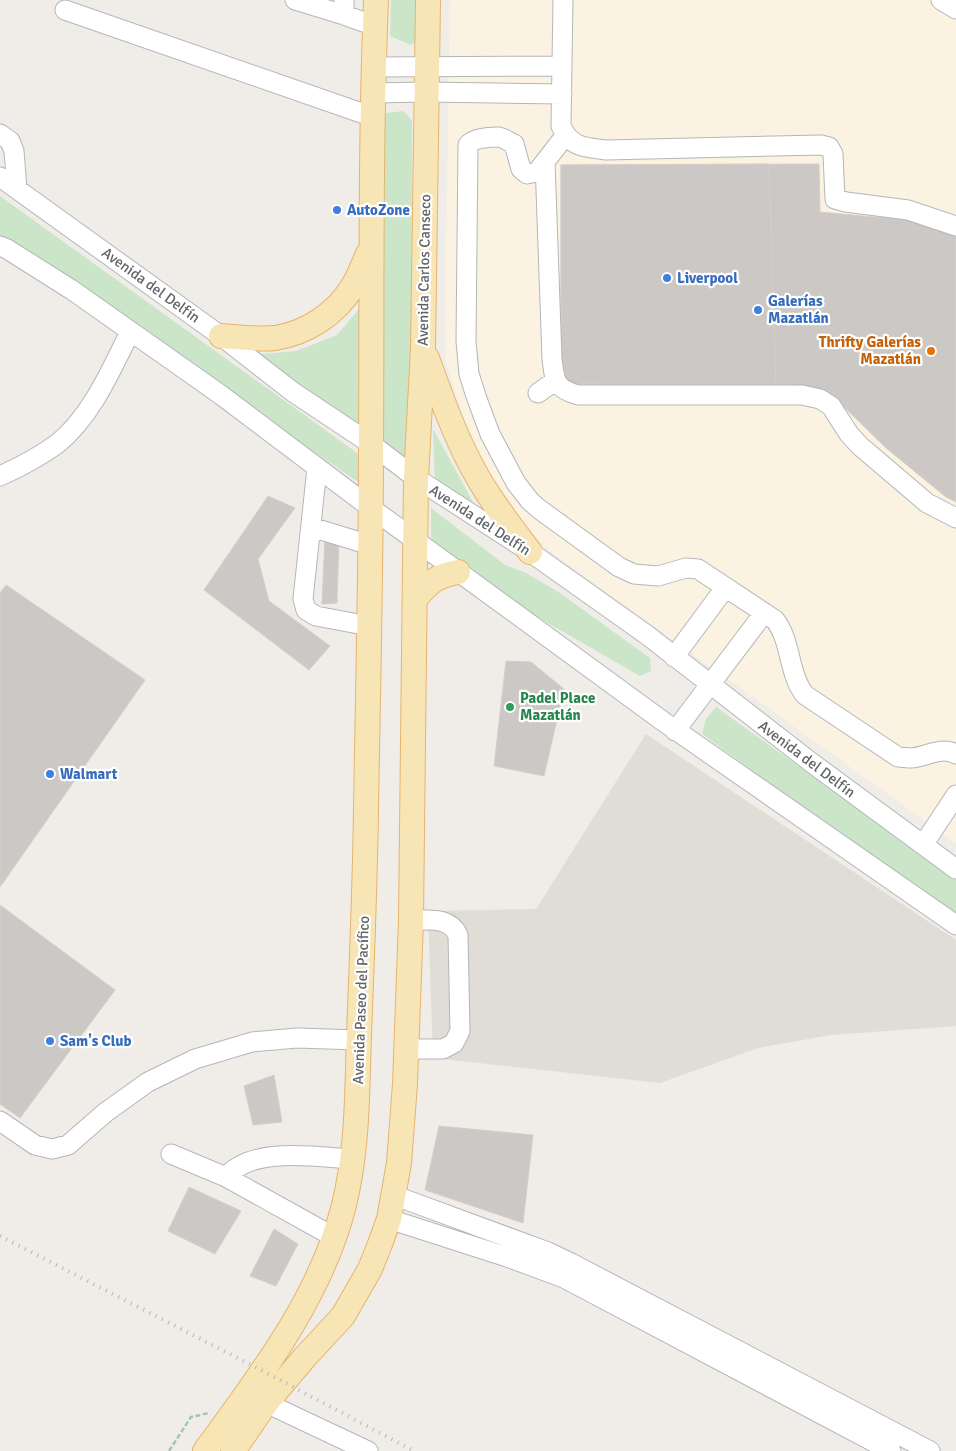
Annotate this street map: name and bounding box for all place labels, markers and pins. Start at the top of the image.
place label: AutoZone [347,201,410,219]
marker: AutoZone [331,204,343,216]
place label: Liverpool [677,269,738,287]
marker: Liverpool [661,272,673,284]
place label: Galerías Mazatlán [768,292,829,327]
marker: Galerías Mazatlán [752,304,764,316]
place label: Thrifty Galerías Mazatlán [819,333,921,368]
marker: Thrifty Galerías Mazatlán [925,345,937,357]
place label: Padel Place Mazatlán [520,689,595,724]
marker: Padel Place Mazatlán [504,701,516,713]
place label: Walmart [60,765,118,783]
marker: Walmart [44,768,56,780]
place label: Sam's Club [60,1032,131,1050]
marker: Sam's Club [44,1035,56,1047]

